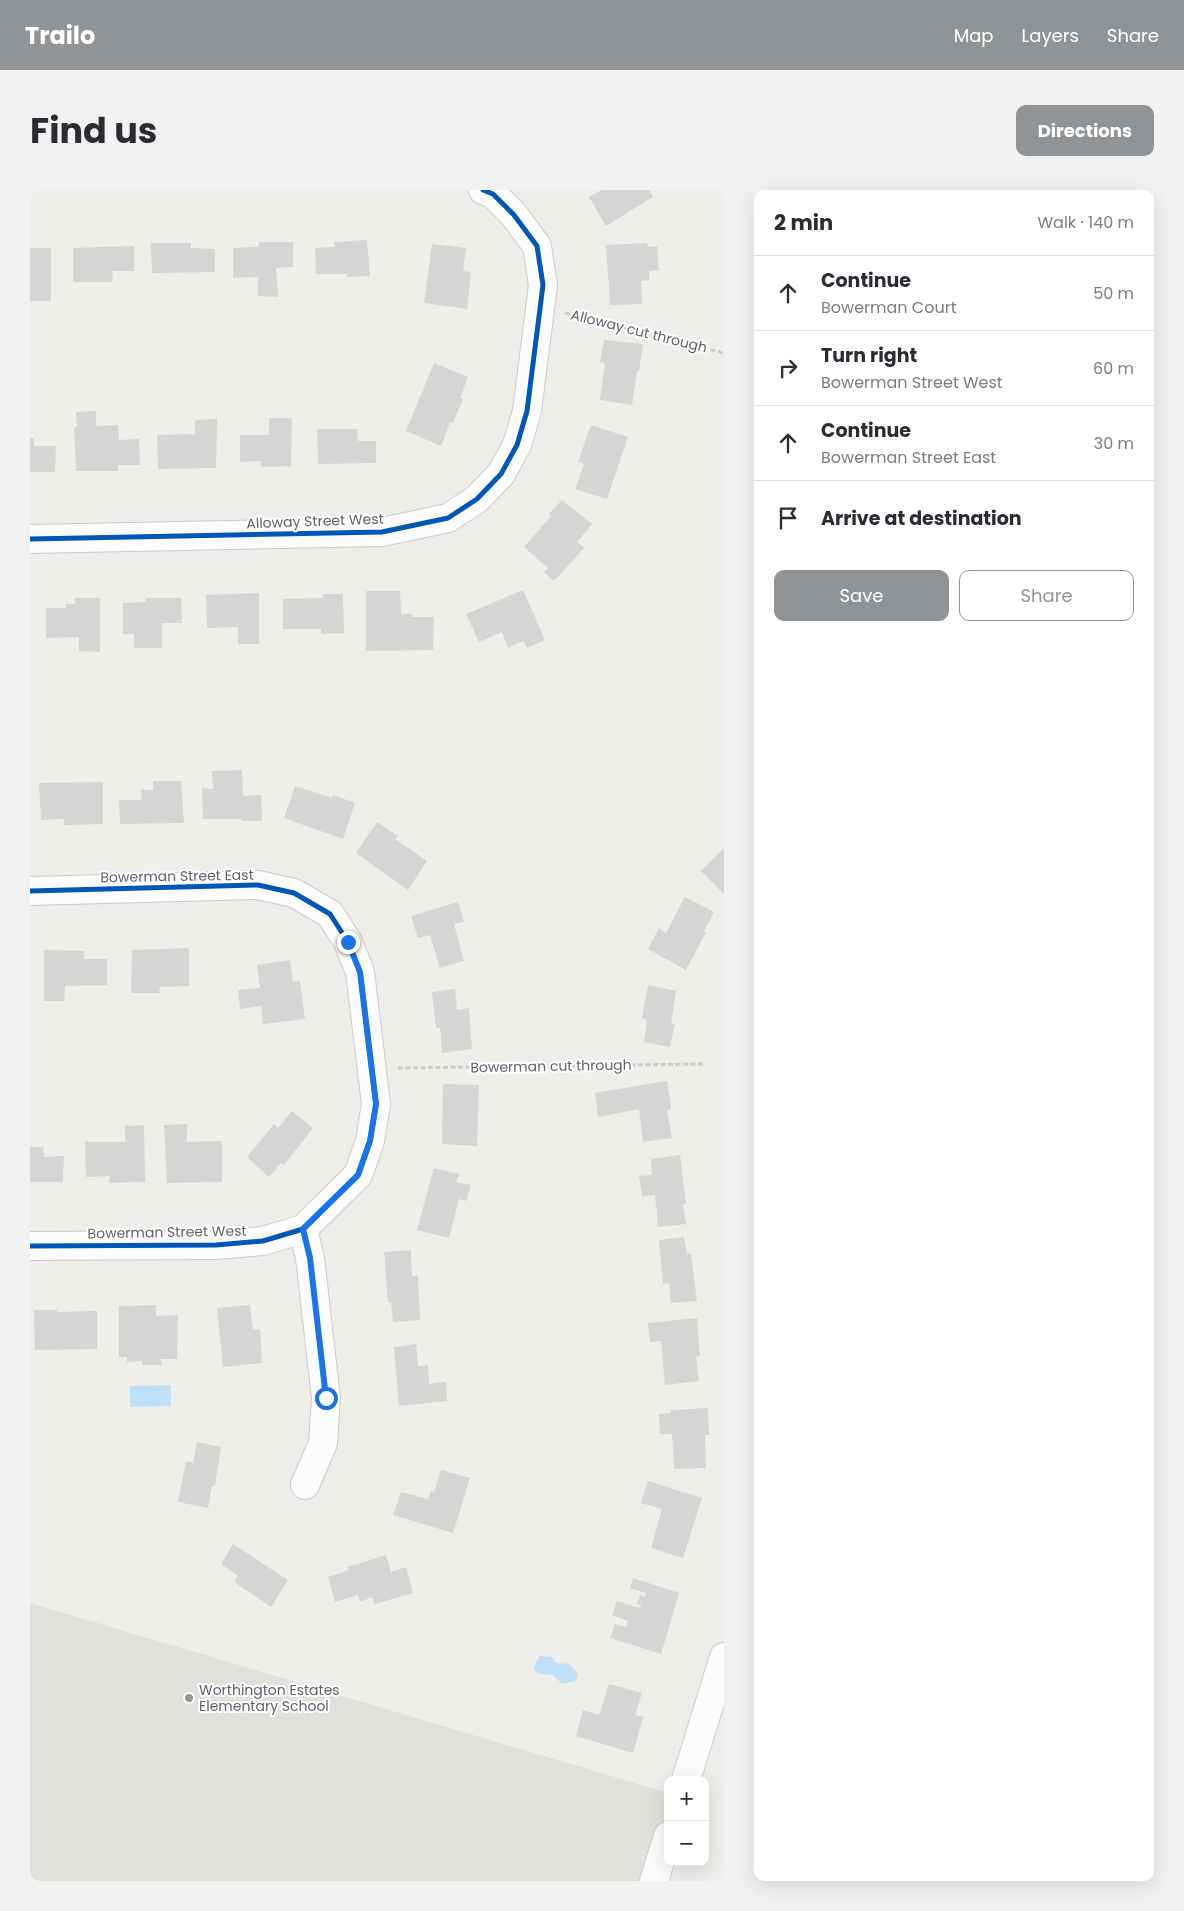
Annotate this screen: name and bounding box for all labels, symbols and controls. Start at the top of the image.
text: Trailo [25,19,95,52]
text: Map [954,23,994,48]
text: Layers [1022,23,1079,48]
text: Share [1107,23,1159,48]
button: Directions [1016,105,1154,156]
text: Find us [30,106,157,155]
text: 2 min [774,208,833,237]
text: Walk · 140 m [1037,211,1134,234]
text: Continue [821,267,911,294]
icon: ahead [774,279,802,307]
text: 50 m [1093,282,1134,305]
text: Bowerman Court [821,296,957,319]
street label: Alloway cut through [569,304,709,358]
text: Turn right [821,342,917,369]
icon: right [774,354,802,382]
text: 60 m [1093,357,1134,380]
text: Bowerman Street West [821,371,1003,394]
text: Continue [821,417,911,444]
icon: ahead [774,429,802,457]
text: 30 m [1094,432,1134,455]
text: Bowerman Street East [821,446,996,469]
icon: arrive [774,504,802,532]
text: Arrive at destination [821,505,1022,532]
street label: Alloway Street West [246,509,384,533]
button: Save [774,570,949,621]
button: Share [959,570,1134,621]
street label: Bowerman Street East [100,865,254,887]
route end [337,931,360,954]
street label: Bowerman cut through [470,1055,632,1077]
street label: Bowerman Street West [87,1221,247,1243]
route start [315,1387,338,1410]
place label: Worthington Estates Elementary School [199,1680,340,1716]
marker: Worthington Estates Elementary School [183,1692,195,1704]
map controls [664,1776,709,1866]
button: + [664,1776,709,1821]
button: − [664,1821,709,1866]

